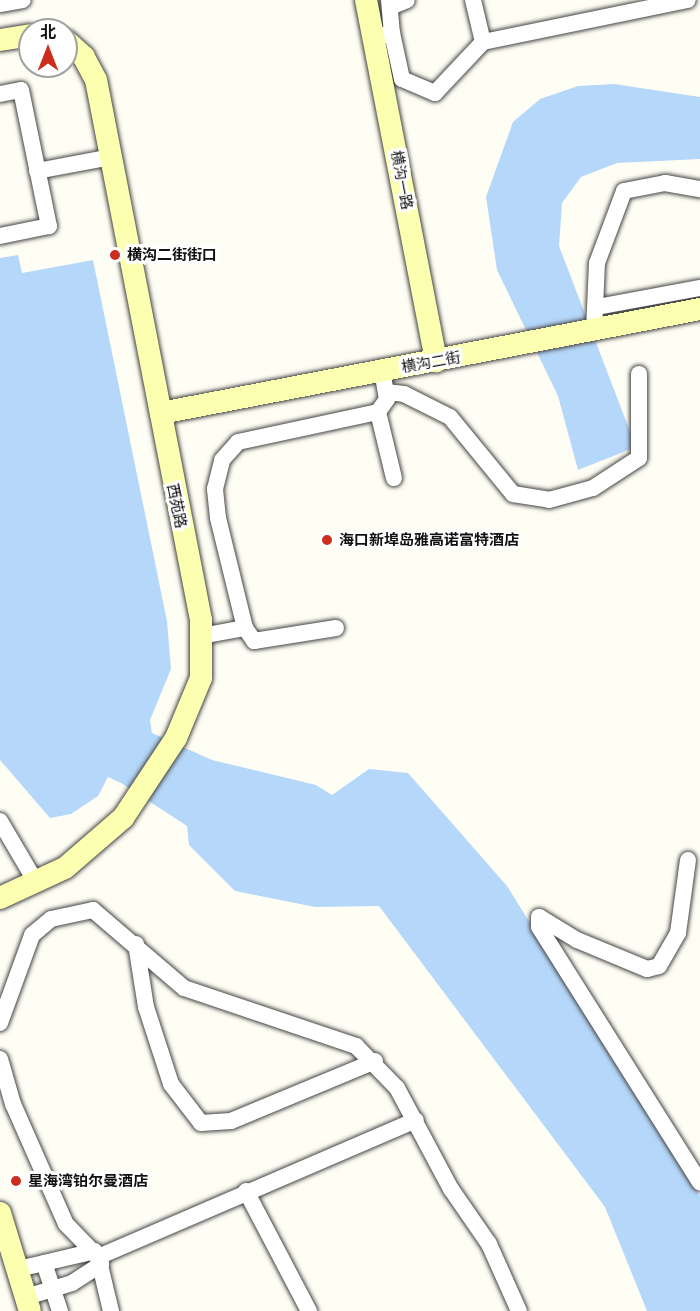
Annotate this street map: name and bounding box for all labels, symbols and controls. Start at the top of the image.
north arrow [18,18,78,78]
text: 北 [40,22,56,42]
street label: 横沟一路 [387,149,417,211]
place label: 横沟二街街口 [127,246,217,264]
marker: 横沟二街街口 [108,248,122,262]
street label: 横沟二街 [400,348,462,376]
street label: 西苑路 [164,482,190,530]
place label: 海口新埠岛雅高诺富特酒店 [339,531,519,549]
marker: 海口新埠岛雅高诺富特酒店 [320,533,334,547]
place label: 星海湾铂尔曼酒店 [28,1172,148,1190]
marker: 星海湾铂尔曼酒店 [9,1174,23,1188]

